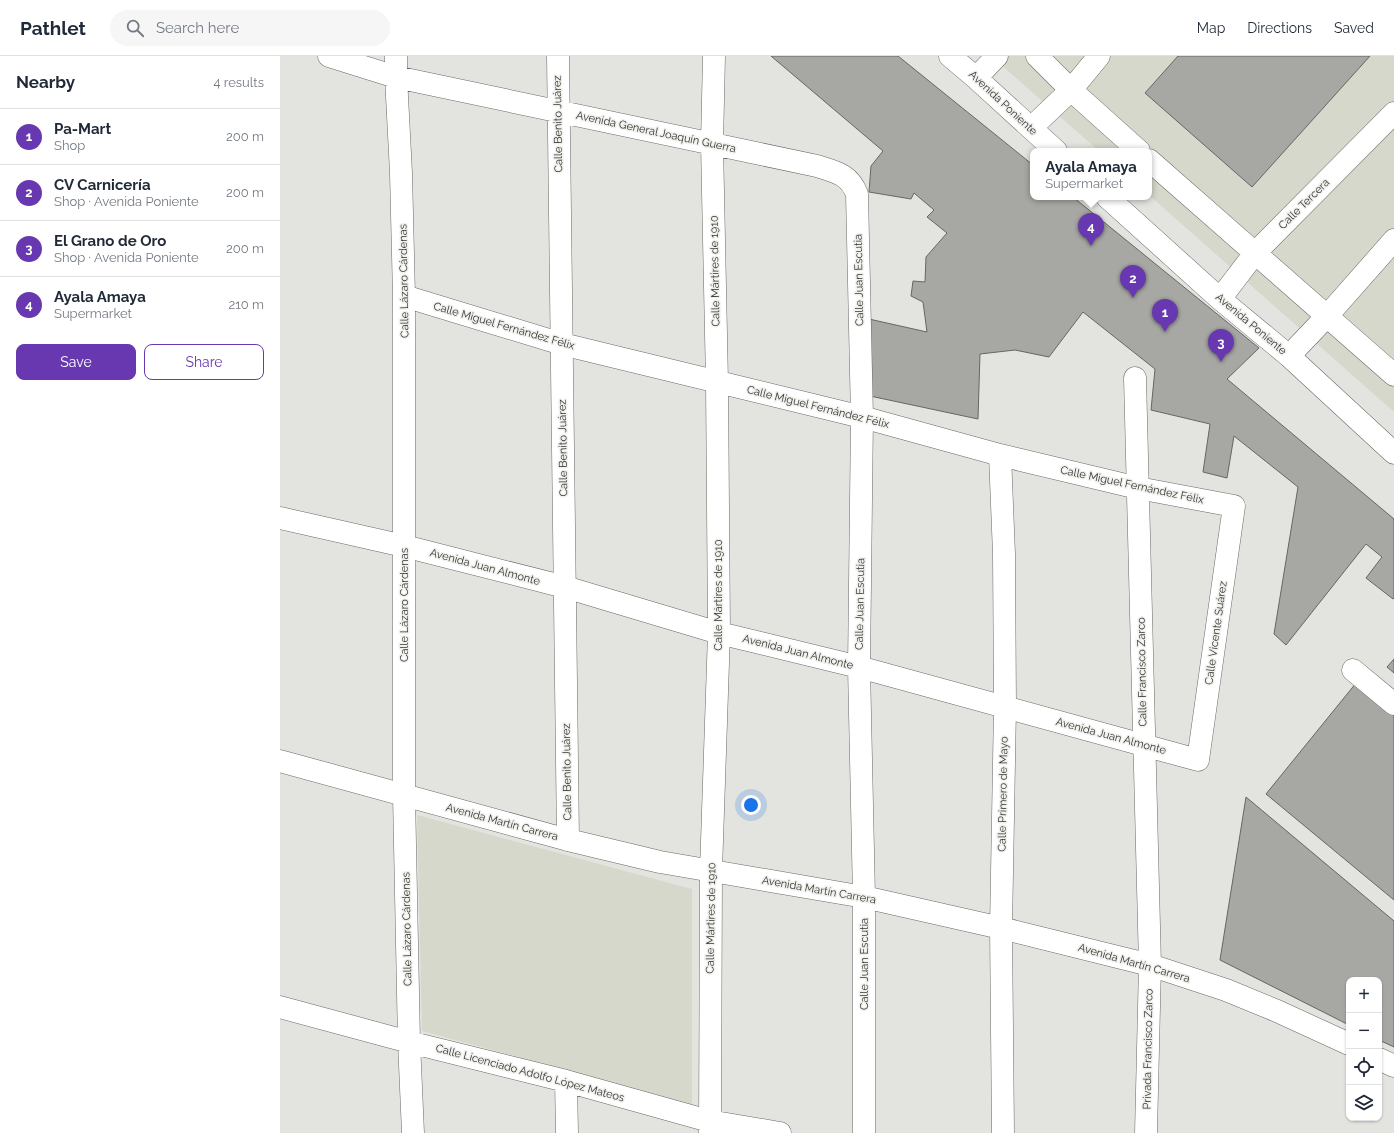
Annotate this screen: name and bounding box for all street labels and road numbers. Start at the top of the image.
street label: Avenida Poniente [966,68,1040,138]
street label: Calle Benito Juárez [551,75,565,173]
street label: Avenida General Joaquín Guerra [575,109,737,155]
street label: Calle Tercera [1276,176,1332,232]
street label: Calle Mártires de 1910 [708,215,722,327]
street label: Calle Lázaro Cárdenas [397,224,411,338]
street label: Calle Juan Escutia [852,234,866,326]
street label: Avenida Poniente [1213,291,1290,358]
street label: Calle Miguel Fernández Félix [432,300,577,353]
street label: Calle Miguel Fernández Félix [745,383,891,431]
street label: Calle Benito Juárez [556,399,570,497]
street label: Calle Miguel Fernández Félix [1059,463,1205,507]
street label: Calle Mártires de 1910 [712,539,725,651]
street label: Avenida Juan Almonte [429,546,542,588]
street label: Calle Lázaro Cárdenas [398,548,411,662]
street label: Calle Juan Escutia [853,558,867,650]
street label: Calle Vicente Suárez [1202,580,1230,686]
street label: Calle Francisco Zarco [1135,617,1149,727]
street label: Avenida Juan Almonte [741,632,855,672]
street label: Avenida Juan Almonte [1055,715,1168,757]
street label: Calle Benito Juárez [560,723,574,821]
street label: Calle Primero de Mayo [995,736,1011,852]
street label: Avenida Martín Carrera [444,801,560,843]
street label: Calle Mártires de 1910 [704,862,718,974]
street label: Calle Lázaro Cárdenas [400,872,414,986]
street label: Avenida Martín Carrera [761,874,877,906]
street label: Calle Juan Escutia [858,918,871,1010]
street label: Avenida Martín Carrera [1077,941,1191,985]
street label: Privada Francisco Zarco [1140,988,1156,1110]
street label: Calle Licenciado Adolfo López Mateos [434,1042,626,1104]

